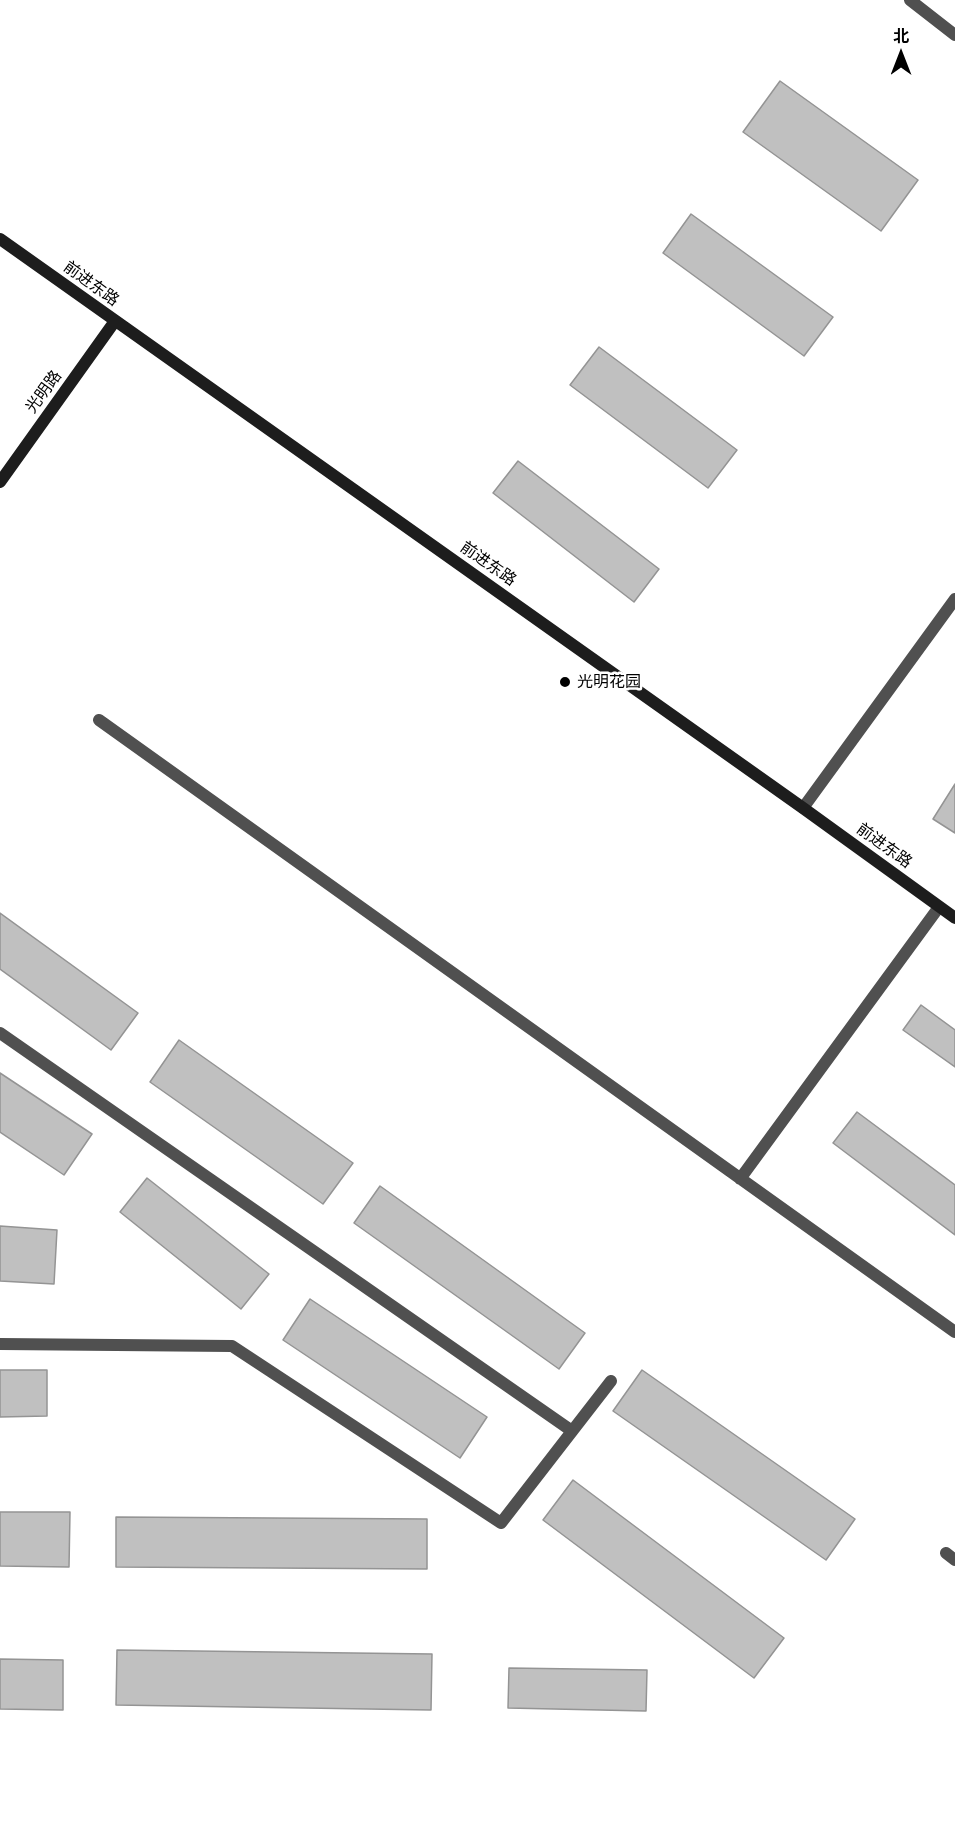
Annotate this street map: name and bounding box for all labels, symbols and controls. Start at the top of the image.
north arrow [871,24,931,84]
text: 北 [893,26,909,46]
street label: 前进东路 [59,257,123,311]
street label: 光明路 [22,367,66,417]
street label: 前进东路 [456,538,520,590]
place label: 光明花园 [577,672,641,692]
marker: 光明花园 [558,675,572,689]
street label: 前进东路 [852,819,916,873]

